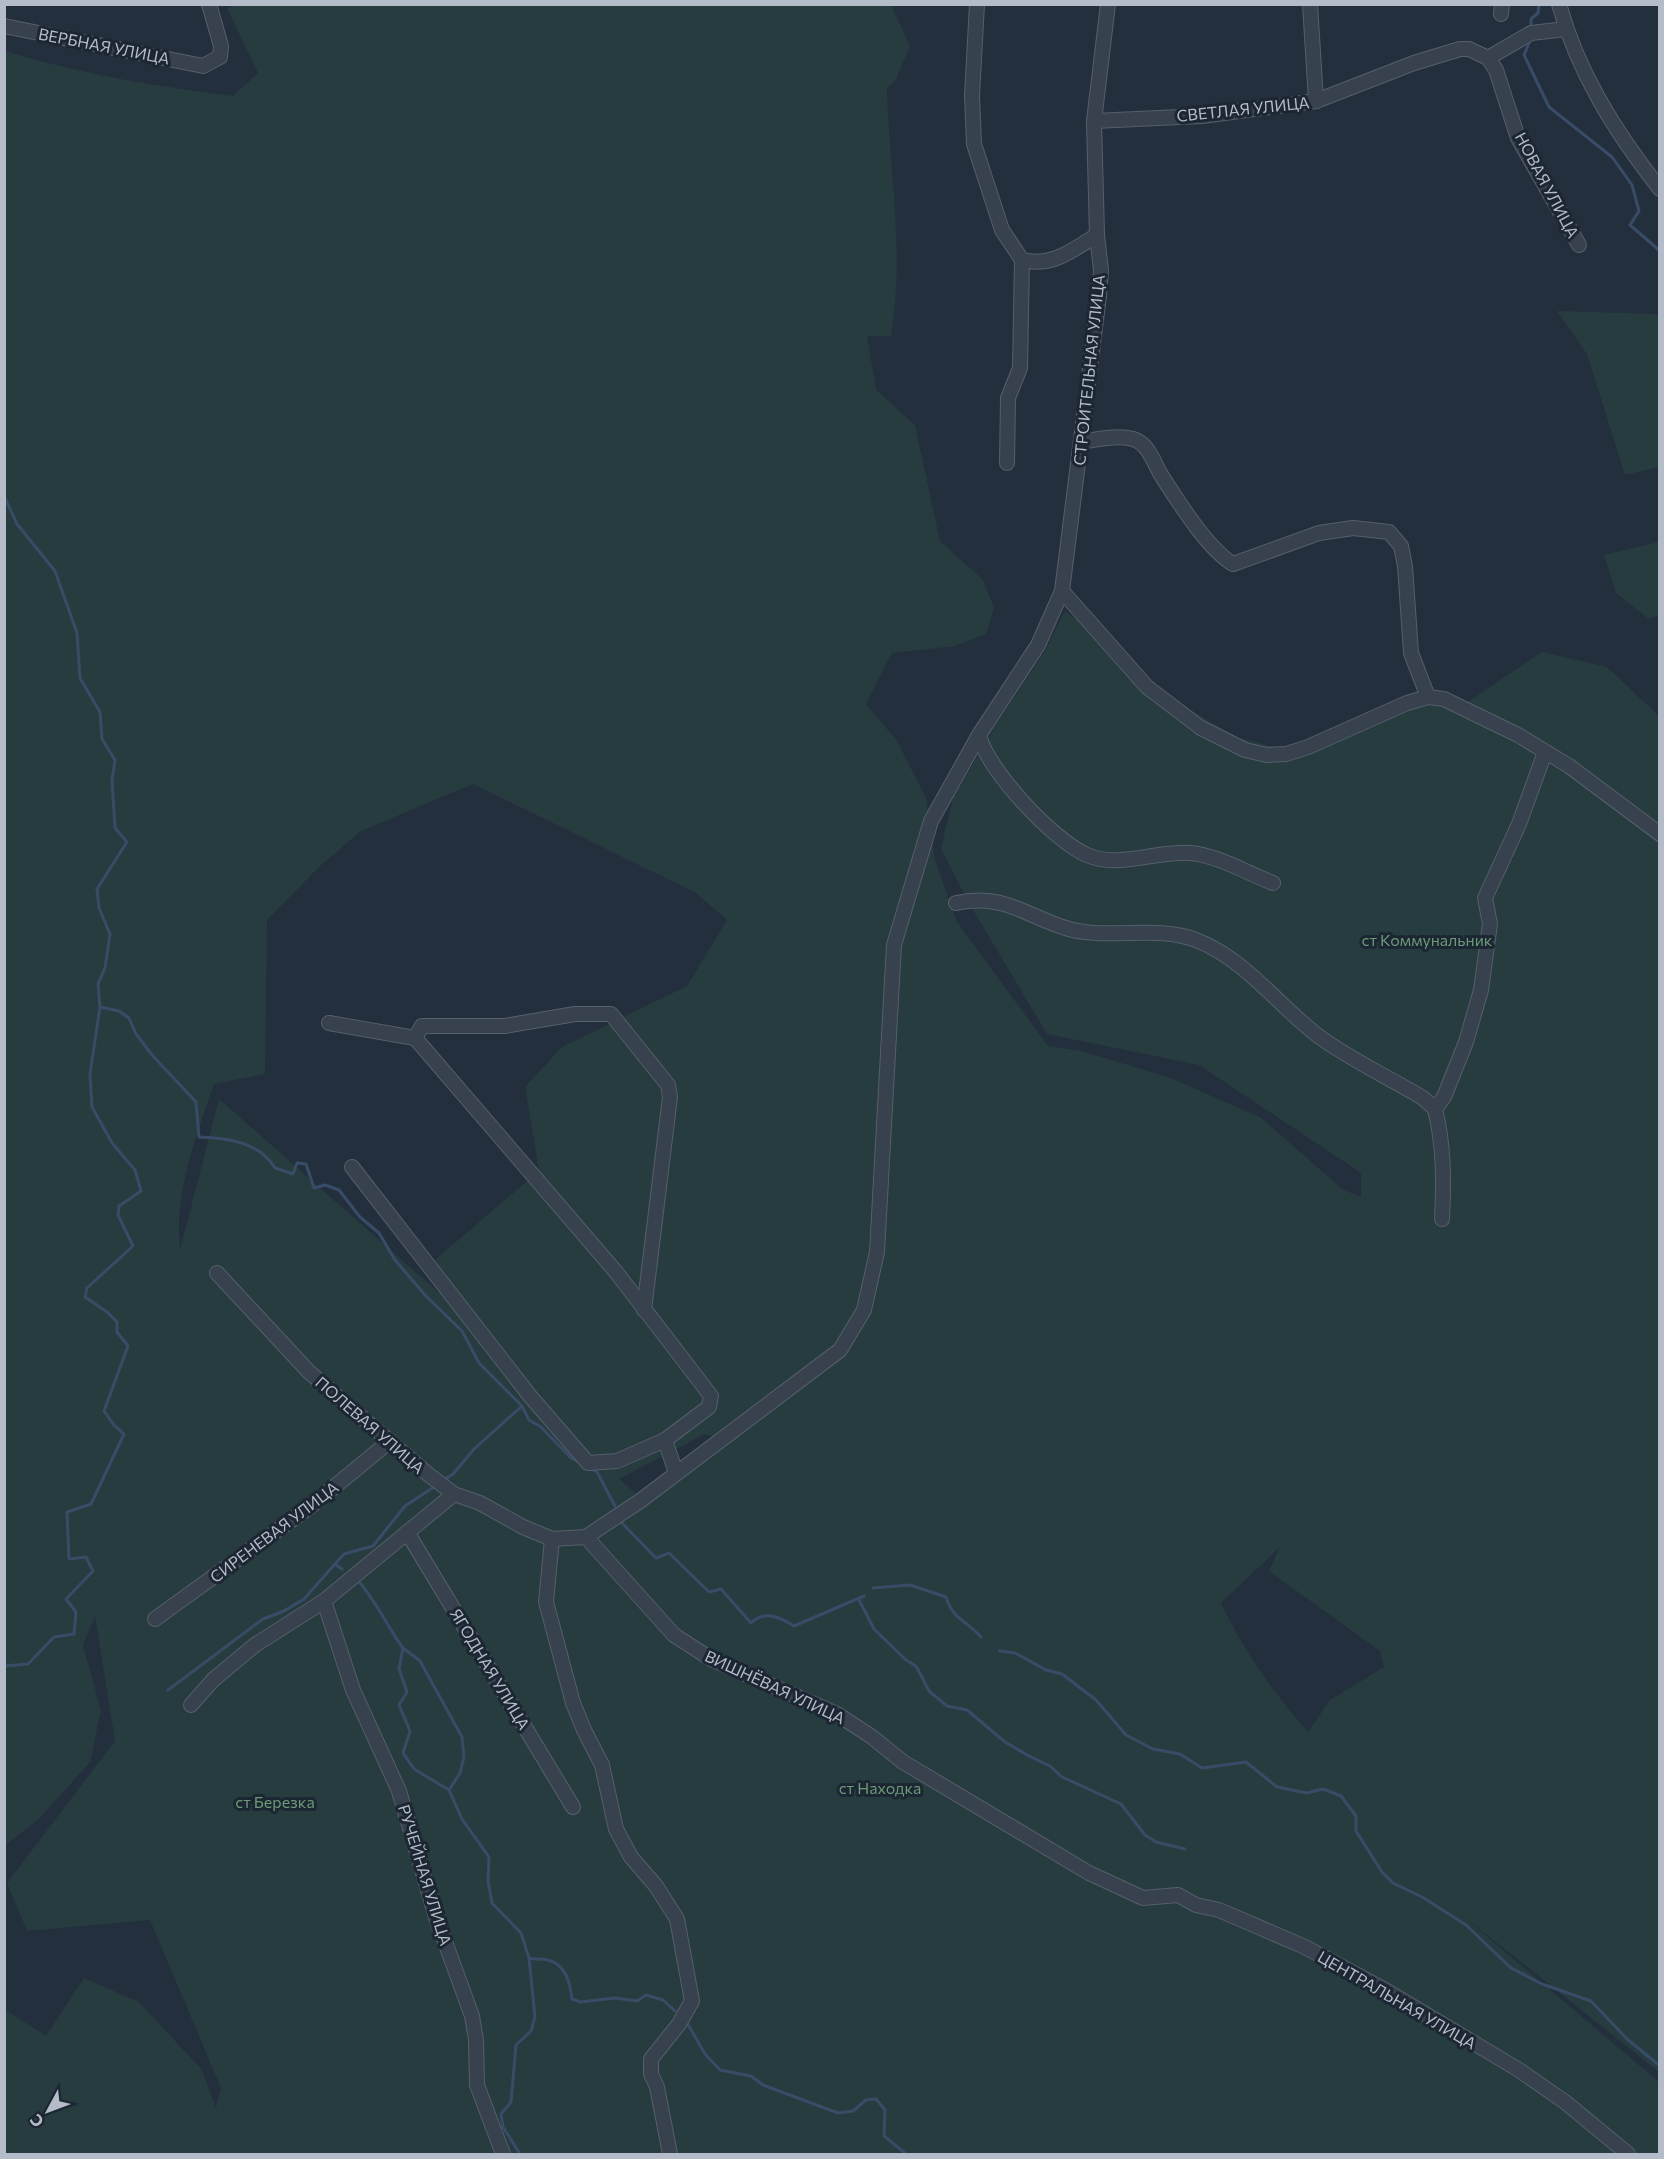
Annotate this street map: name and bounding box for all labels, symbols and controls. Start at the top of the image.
street label: ВЕРБНАЯ УЛИЦА [37,23,171,68]
street label: СВЕТЛАЯ УЛИЦА [1176,92,1310,125]
street label: НОВАЯ УЛИЦА [1512,129,1583,241]
street label: СТРОИТЕЛЬНАЯ УЛИЦА [1069,274,1108,466]
park label: ст Коммунальник [1362,930,1493,949]
street label: ПОЛЕВАЯ УЛИЦА [312,1372,429,1477]
street label: СИРЕНЕВАЯ УЛИЦА [206,1477,342,1586]
street label: ЯГОДНАЯ УЛИЦА [447,1605,534,1733]
street label: ВИШНЁВАЯ УЛИЦА [702,1646,848,1727]
park label: ст Находка [839,1778,921,1797]
park label: ст Березка [235,1792,315,1811]
street label: РУЧЕЙНАЯ УЛИЦА [395,1802,456,1948]
street label: ЦЕНТРАЛЬНАЯ УЛИЦА [1315,1946,1480,2053]
north arrow [18,2081,78,2141]
text: С [26,2111,47,2132]

